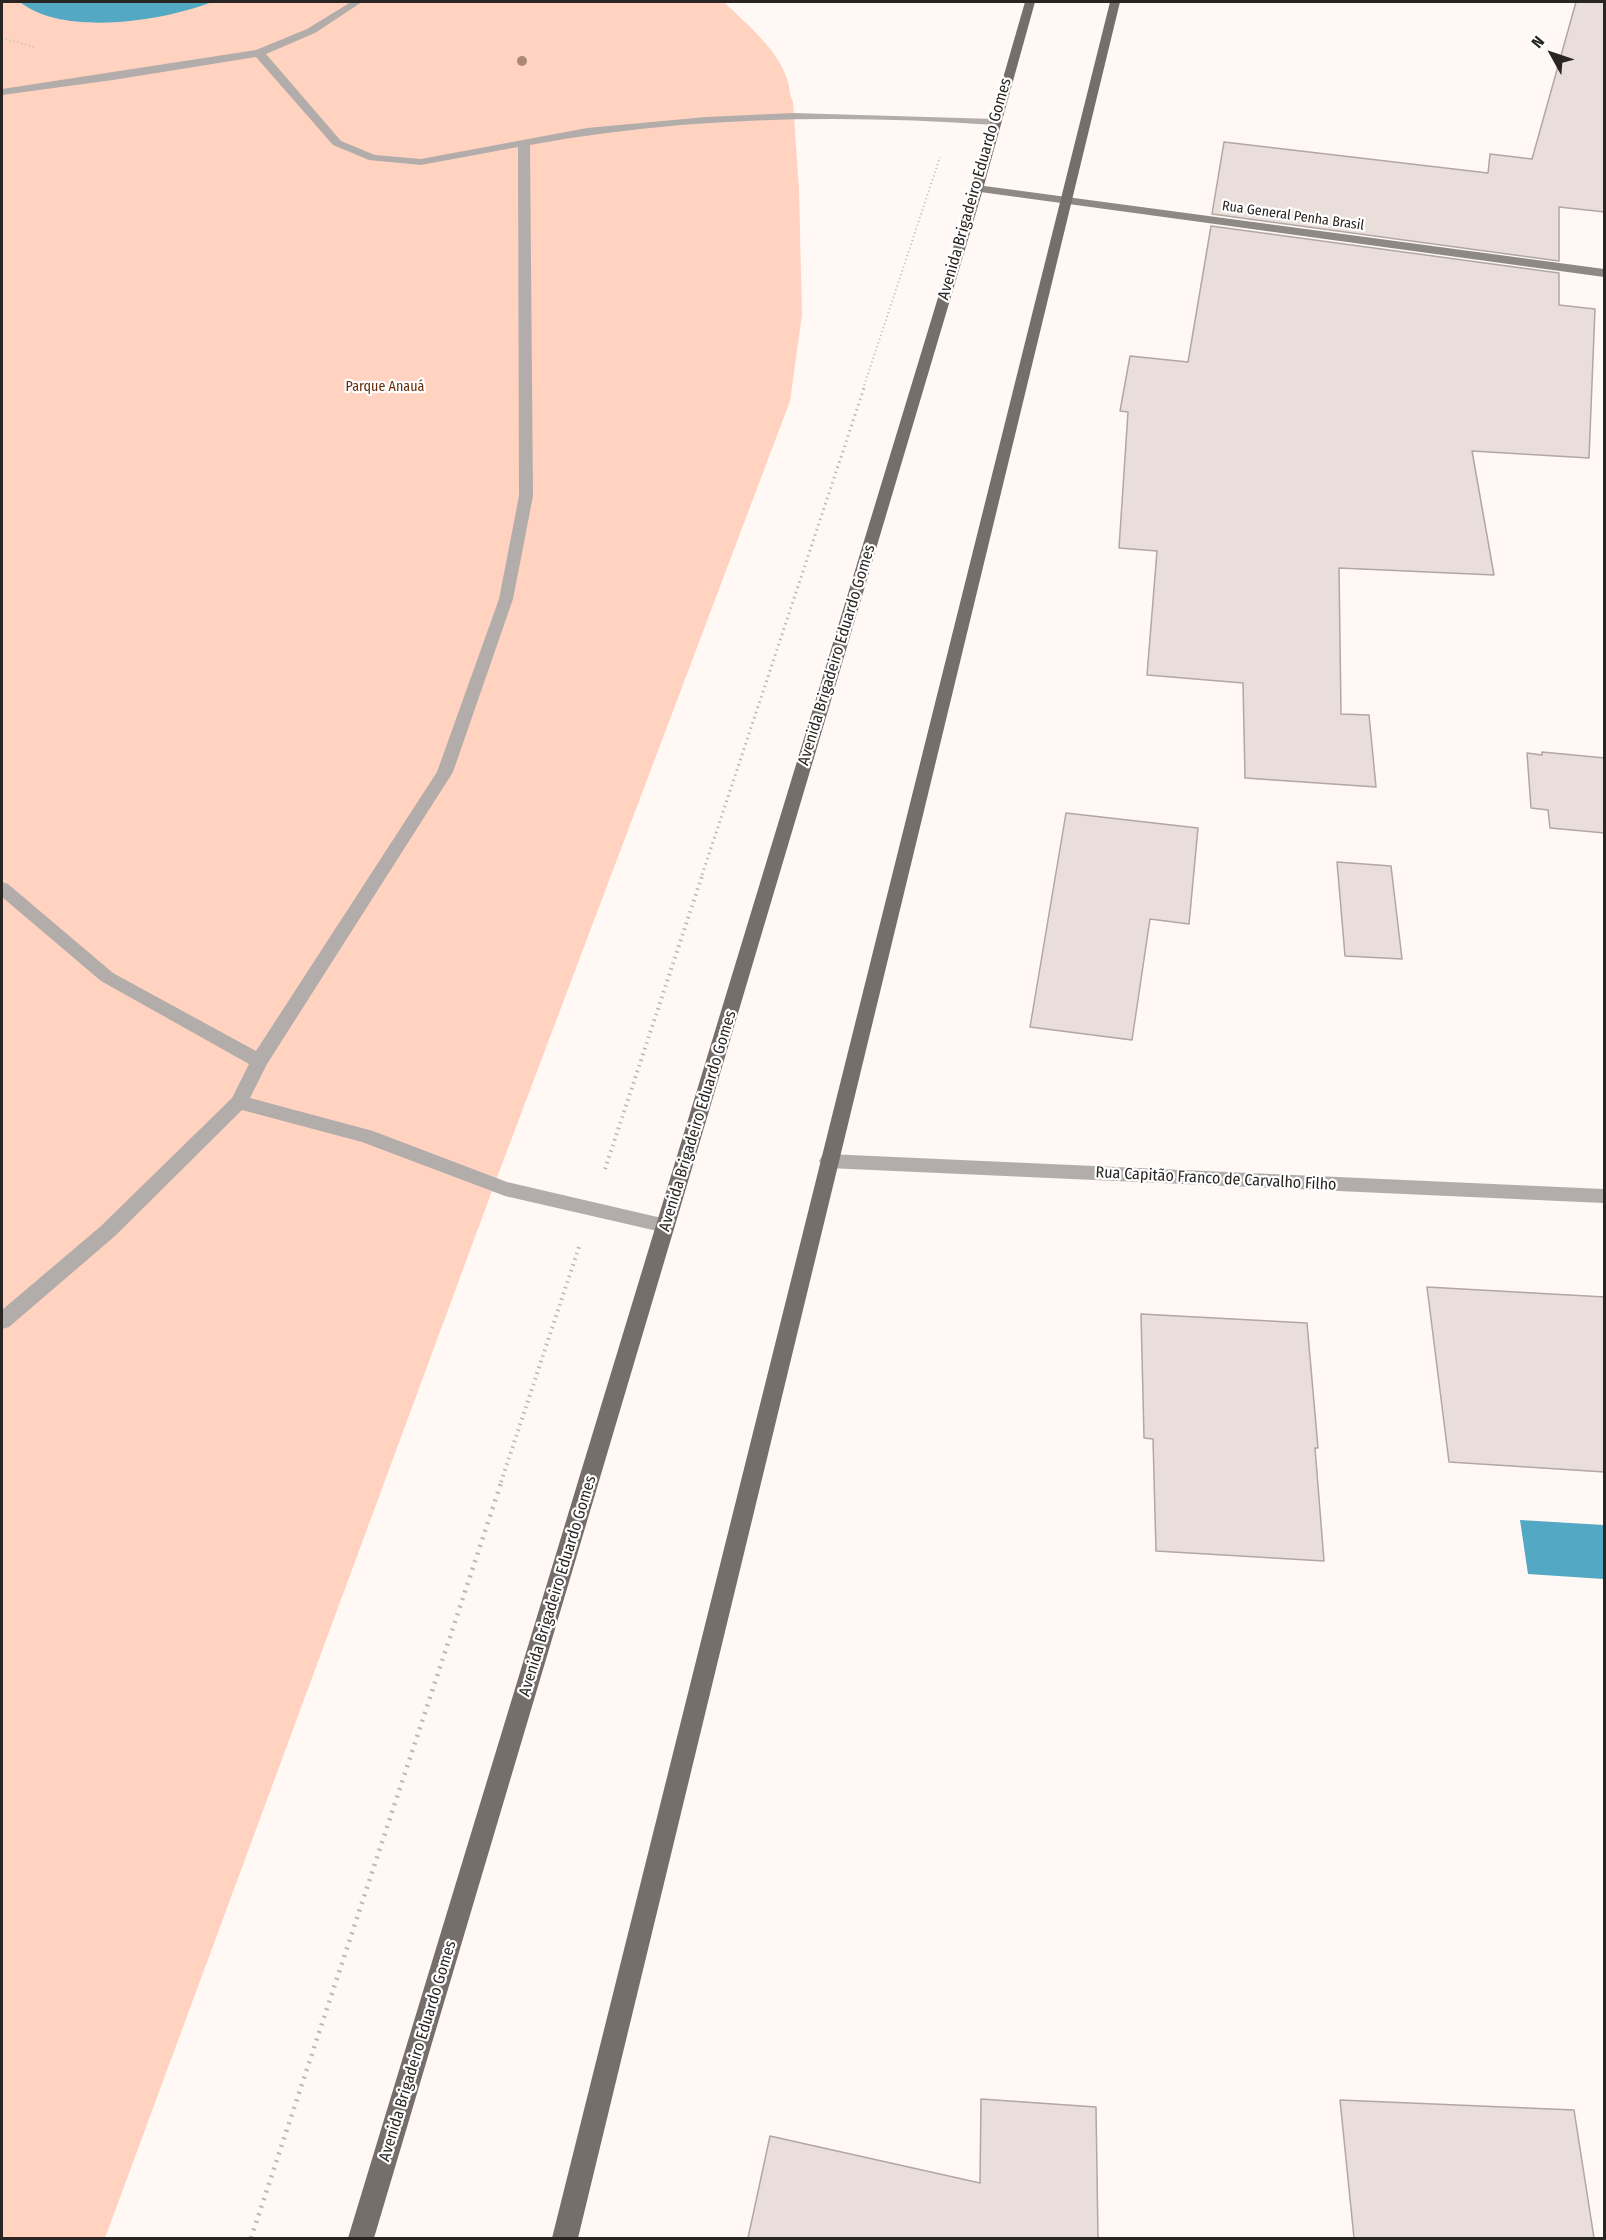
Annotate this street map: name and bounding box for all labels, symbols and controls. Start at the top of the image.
north arrow [1522,24,1582,84]
text: N [1527,32,1548,52]
street label: Avenida Brigadeiro Eduardo Gomes [934,76,1016,302]
street label: Rua General Penha Brasil [1221,198,1365,234]
park label: Parque Anauá [346,379,424,395]
street label: Avenida Brigadeiro Eduardo Gomes [794,542,880,768]
street label: Avenida Brigadeiro Eduardo Gomes [655,1008,741,1234]
street label: Rua Capitão Franco de Carvalho Filho [1095,1163,1337,1195]
street label: Avenida Brigadeiro Eduardo Gomes [515,1473,601,1699]
street label: Avenida Brigadeiro Eduardo Gomes [375,1938,461,2164]

